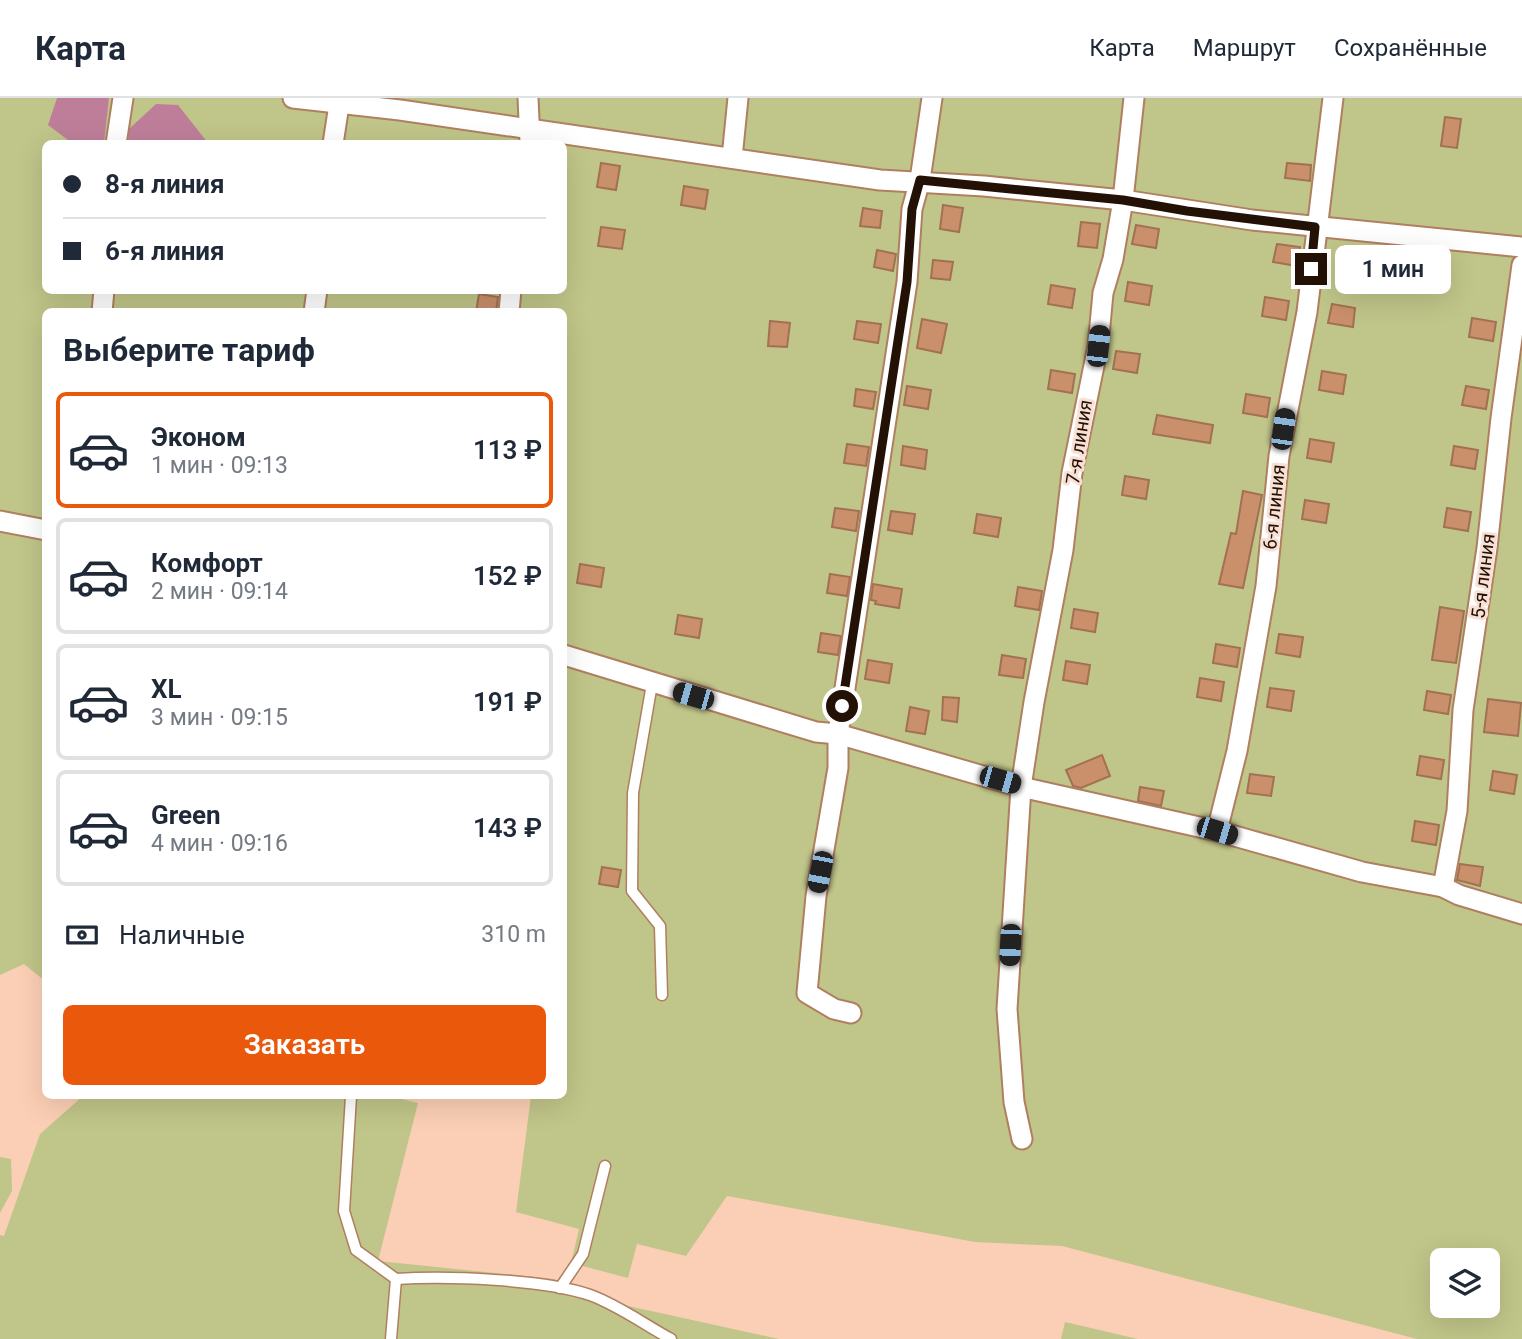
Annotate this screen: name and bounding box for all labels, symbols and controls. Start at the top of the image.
text: Карта [35,29,126,68]
text: Карта [1089,34,1155,62]
text: Маршрут [1193,34,1296,62]
text: Сохранённые [1334,34,1487,62]
text: 8-я линия [105,169,225,199]
text: 6-я линия [105,236,225,266]
callout: 1 мин [1336,244,1451,294]
route end [1295,253,1327,285]
text: 1 мин [1362,256,1424,283]
car [1086,324,1111,368]
text: Выберите тариф [63,331,315,369]
street label: 7-я линия [1061,398,1097,486]
car [1270,407,1297,451]
icon: car [67,419,130,482]
text: Эконом [151,422,246,452]
text: 113 ₽ [473,435,542,465]
text: 1 мин · 09:13 [151,452,288,479]
street label: 6-я линия [1258,463,1290,551]
street label: 5-я линия [1466,532,1500,620]
icon: car [67,545,130,608]
text: Комфорт [151,548,263,578]
text: 152 ₽ [473,561,542,591]
text: 2 мин · 09:14 [151,578,288,605]
icon: car [67,671,130,734]
text: XL [151,674,182,704]
car [670,680,717,712]
text: 191 ₽ [473,687,542,717]
route start [826,690,858,722]
text: 3 мин · 09:15 [151,704,288,731]
car [977,764,1024,796]
icon: car [67,797,130,860]
text: Green [151,800,221,830]
text: 143 ₽ [473,813,542,843]
car [1194,815,1241,847]
text: 4 мин · 09:16 [151,830,288,857]
car [806,849,835,895]
icon: cash [63,916,101,954]
text: Наличные [119,920,245,950]
text: 310 m [481,921,546,948]
car [999,923,1022,967]
button: Заказать [63,1005,546,1085]
map controls [1430,1248,1500,1318]
button: layers [1430,1248,1500,1318]

